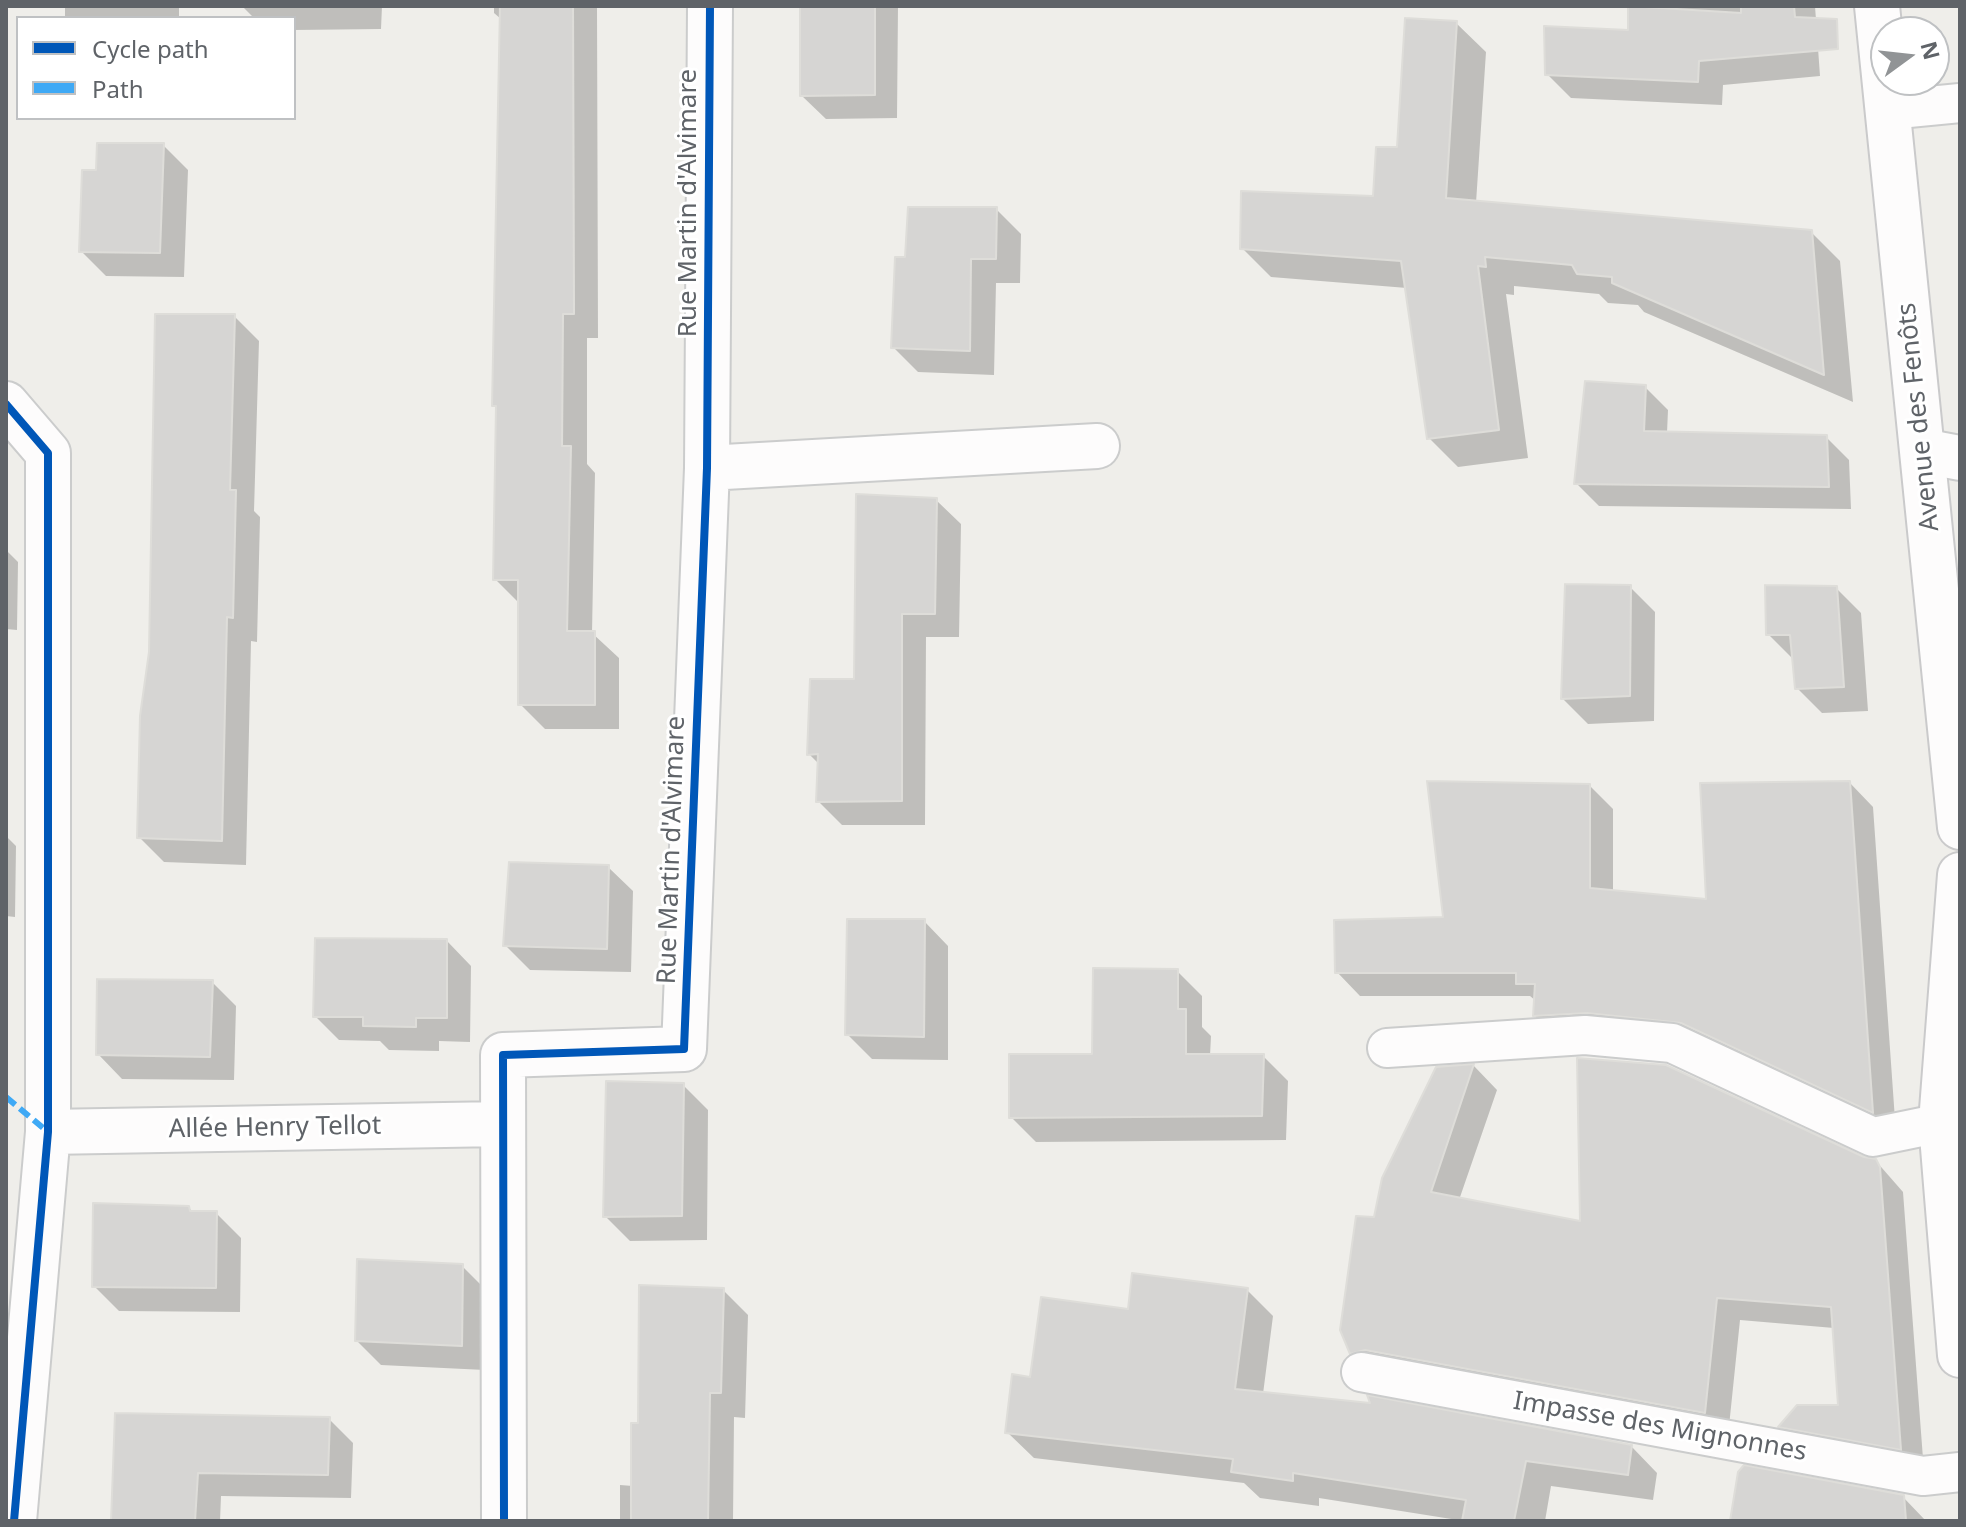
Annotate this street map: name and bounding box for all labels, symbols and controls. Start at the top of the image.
legend [16,16,296,120]
north arrow [1870,16,1950,96]
text: Cycle path [92,32,209,65]
text: N [1914,38,1948,63]
street label: Rue Martin d'Alvimare [673,69,705,337]
text: Path [92,72,143,105]
street label: Avenue des Fenôts [1891,301,1947,533]
street label: Rue Martin d'Alvimare [652,715,692,985]
street label: Allée Henry Tellot [168,1111,382,1145]
street label: Impasse des Mignonnes [1511,1386,1809,1468]

